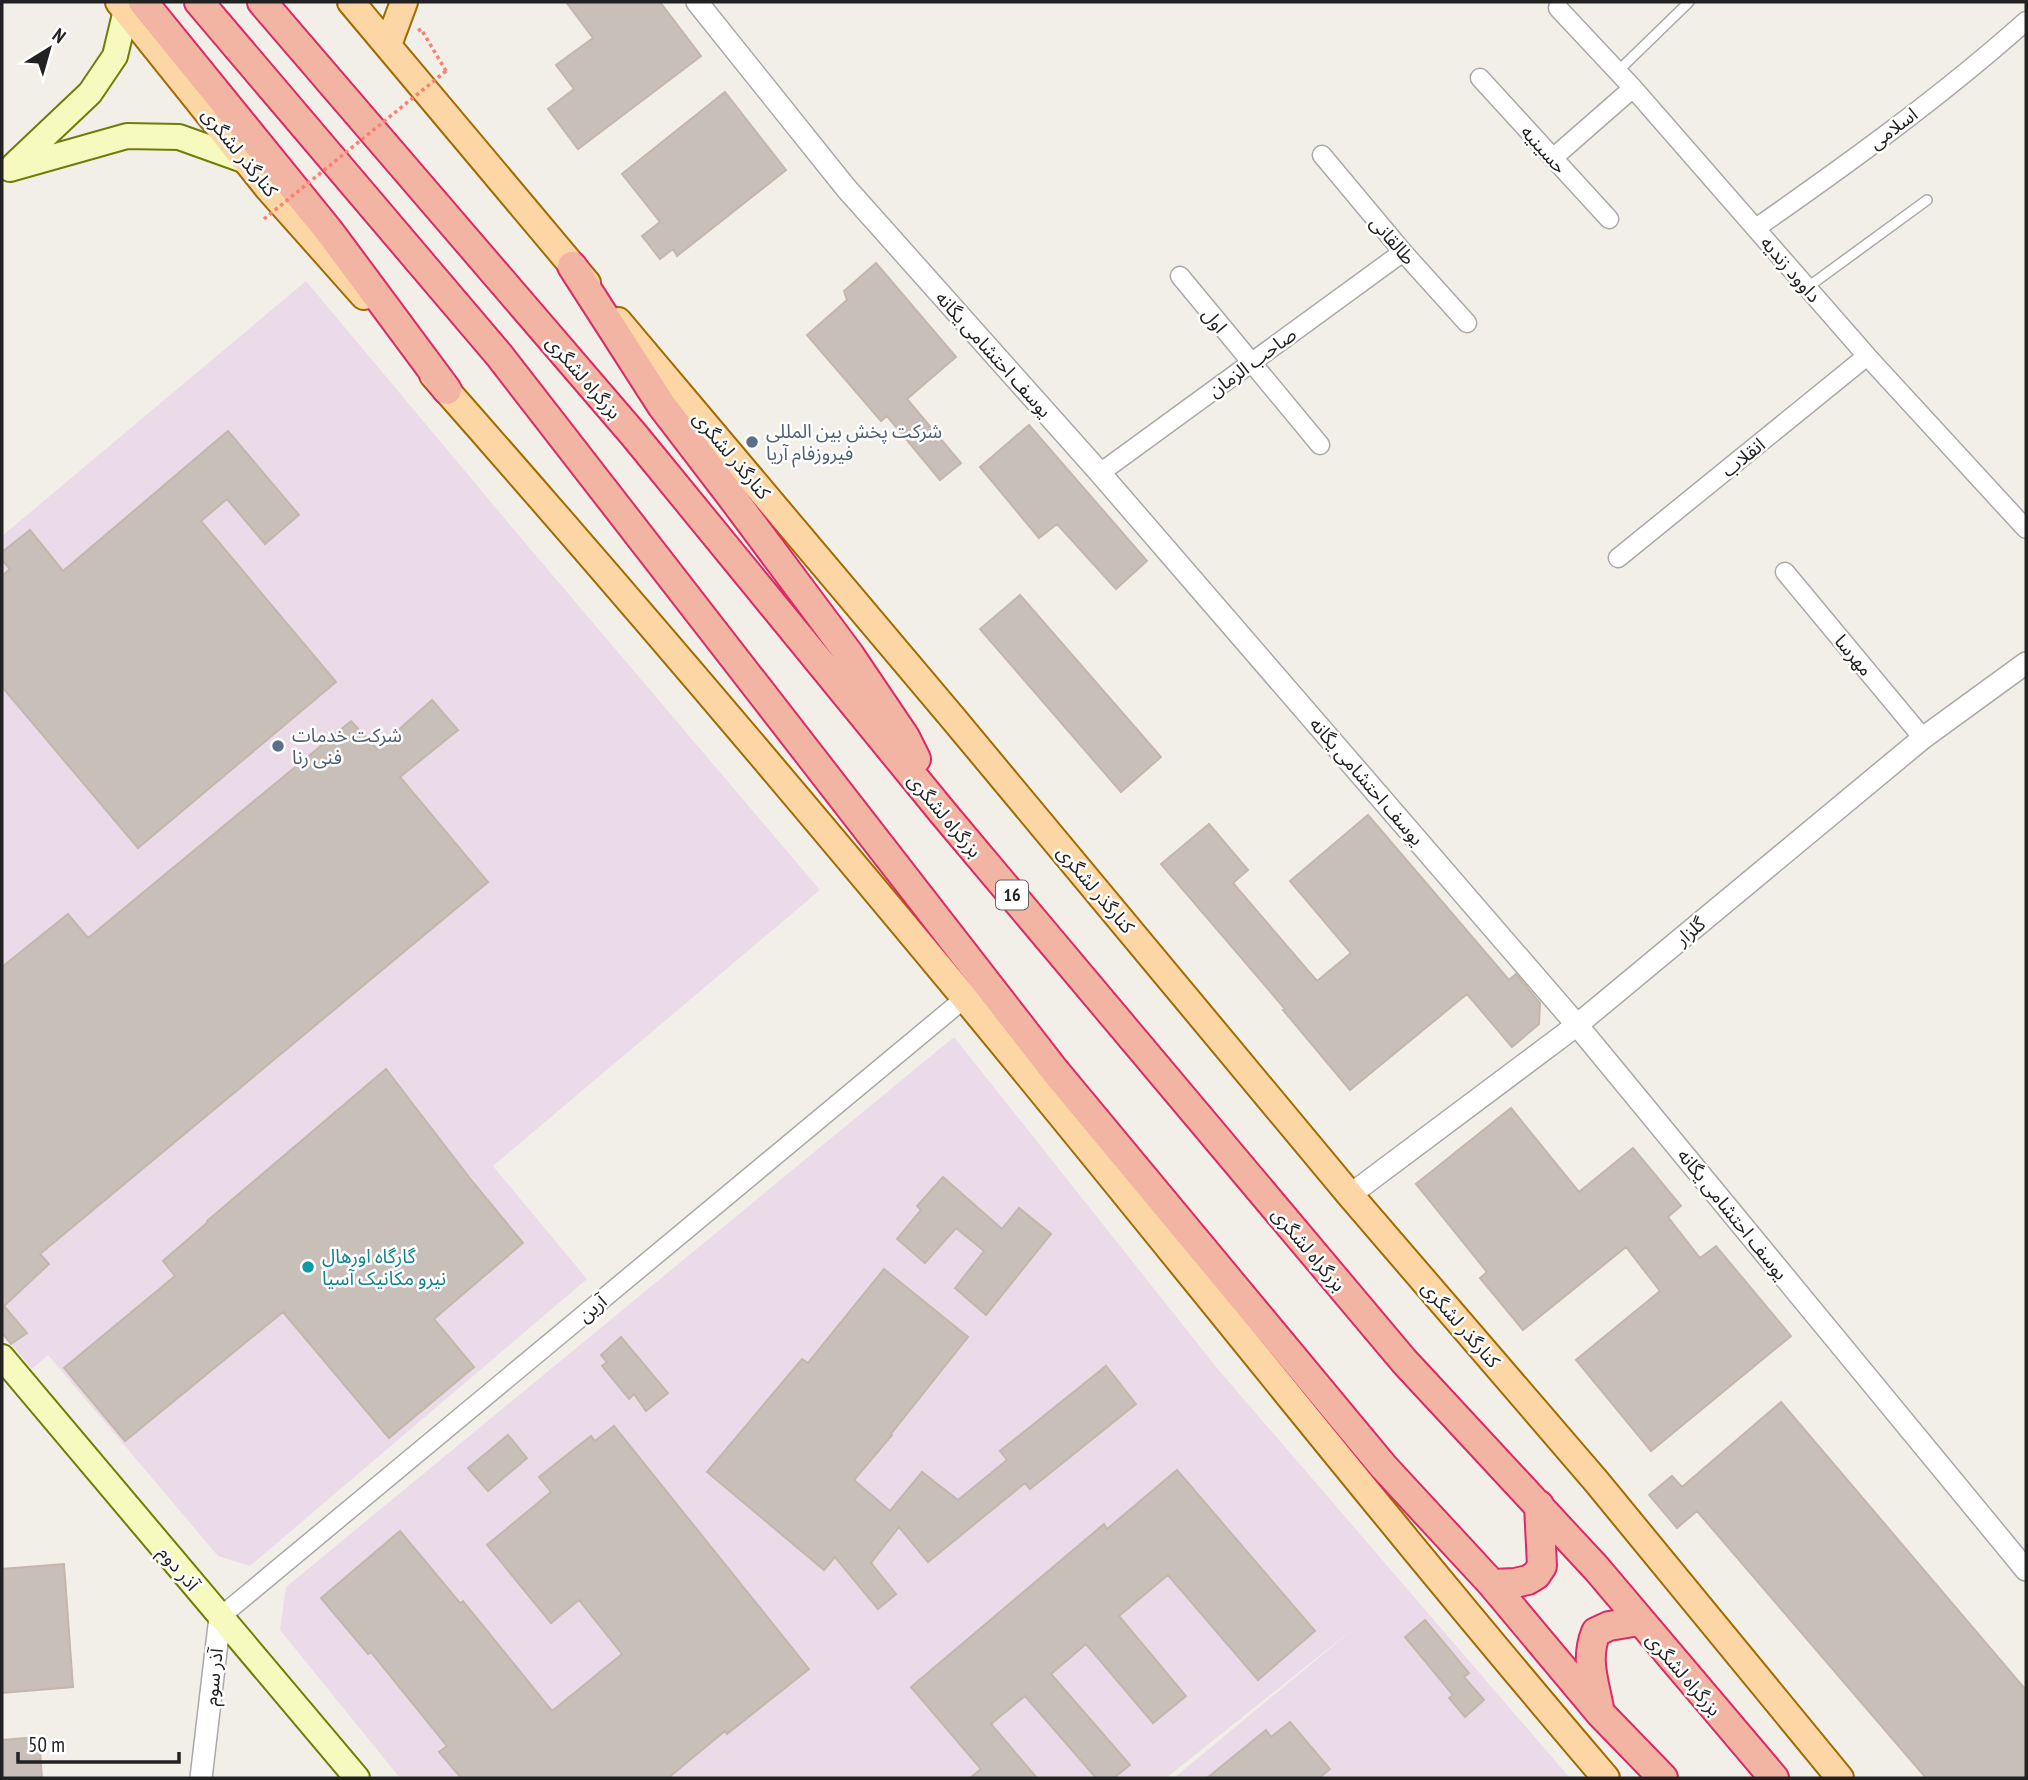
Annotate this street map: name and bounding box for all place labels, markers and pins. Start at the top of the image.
place label: شرکت پخش بین المللی فیروزفام آریا [766,419,942,468]
marker: شرکت پخش بین المللی فیروزفام آریا [744,434,760,450]
place label: شرکت خدمات فنی رنا [292,723,402,769]
marker: شرکت خدمات فنی رنا [270,738,286,754]
place label: گارگاه اورهال نیرو مکانیک آسیا [322,1244,446,1290]
marker: گارگاه اورهال نیرو مکانیک آسیا [300,1259,316,1275]

